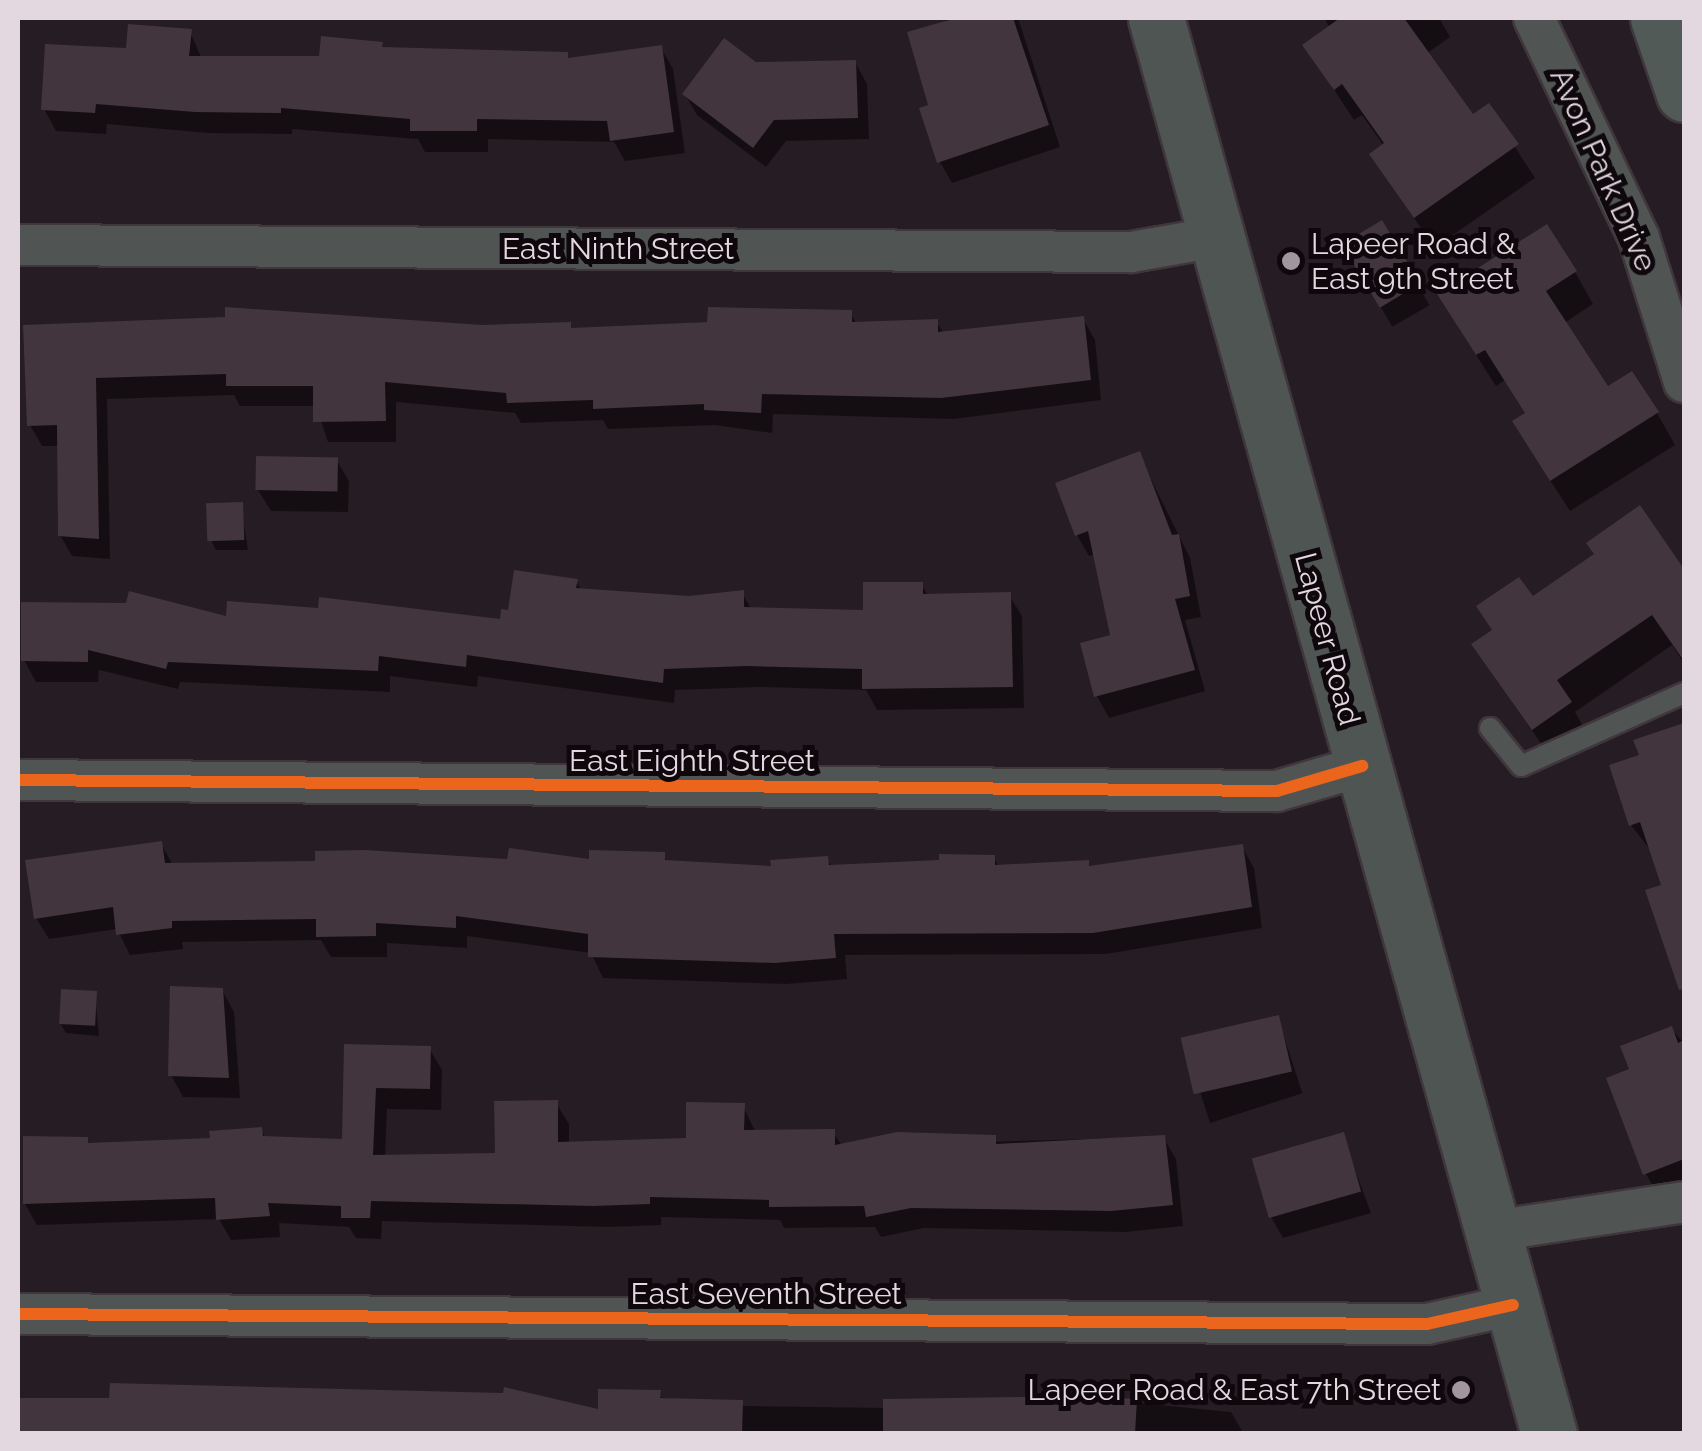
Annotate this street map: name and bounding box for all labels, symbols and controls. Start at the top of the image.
street label: Avon Park Drive [1542,63,1664,277]
place label: Lapeer Road & East 9th Street [1311,226,1516,296]
street label: East Ninth Street [502,231,734,267]
marker: Lapeer Road & East 9th Street [1280,250,1302,272]
street label: Lapeer Road [1287,549,1367,729]
street label: East Eighth Street [569,743,815,779]
street label: East Seventh Street [631,1276,901,1312]
place label: Lapeer Road & East 7th Street [1027,1372,1441,1408]
marker: Lapeer Road & East 7th Street [1450,1379,1472,1401]

